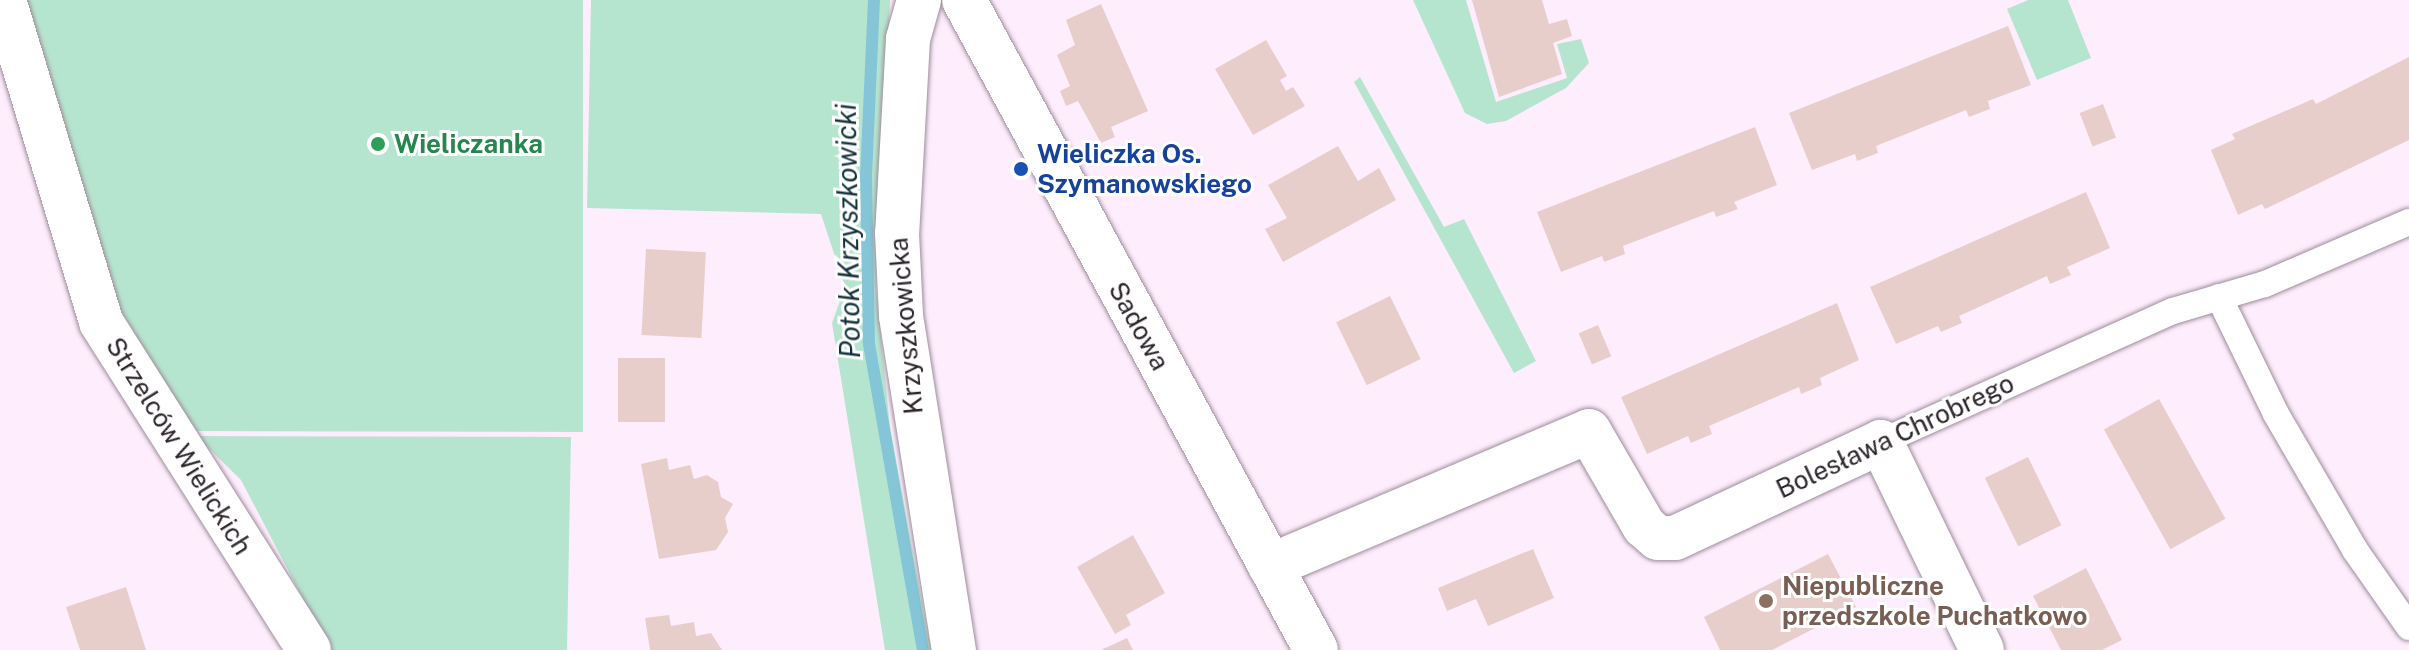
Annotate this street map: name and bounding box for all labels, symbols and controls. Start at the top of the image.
water label: Potok Krzyszkowicki [829,103,867,359]
place label: Wieliczanka [394,128,543,160]
marker: Wieliczanka [369,135,387,153]
place label: Wieliczka Os. Szymanowskiego [1037,138,1252,200]
marker: Wieliczka Os. Szymanowskiego [1012,160,1030,178]
street label: Krzyszkowicka [883,236,929,416]
street label: Sadowa [1102,276,1176,376]
street label: Strzelców Wielickich [99,331,259,561]
street label: Bolesława Chrobrego [1771,367,2019,505]
place label: Niepubliczne przedszkole Puchatkowo [1782,570,2087,632]
marker: Niepubliczne przedszkole Puchatkowo [1757,592,1775,610]

